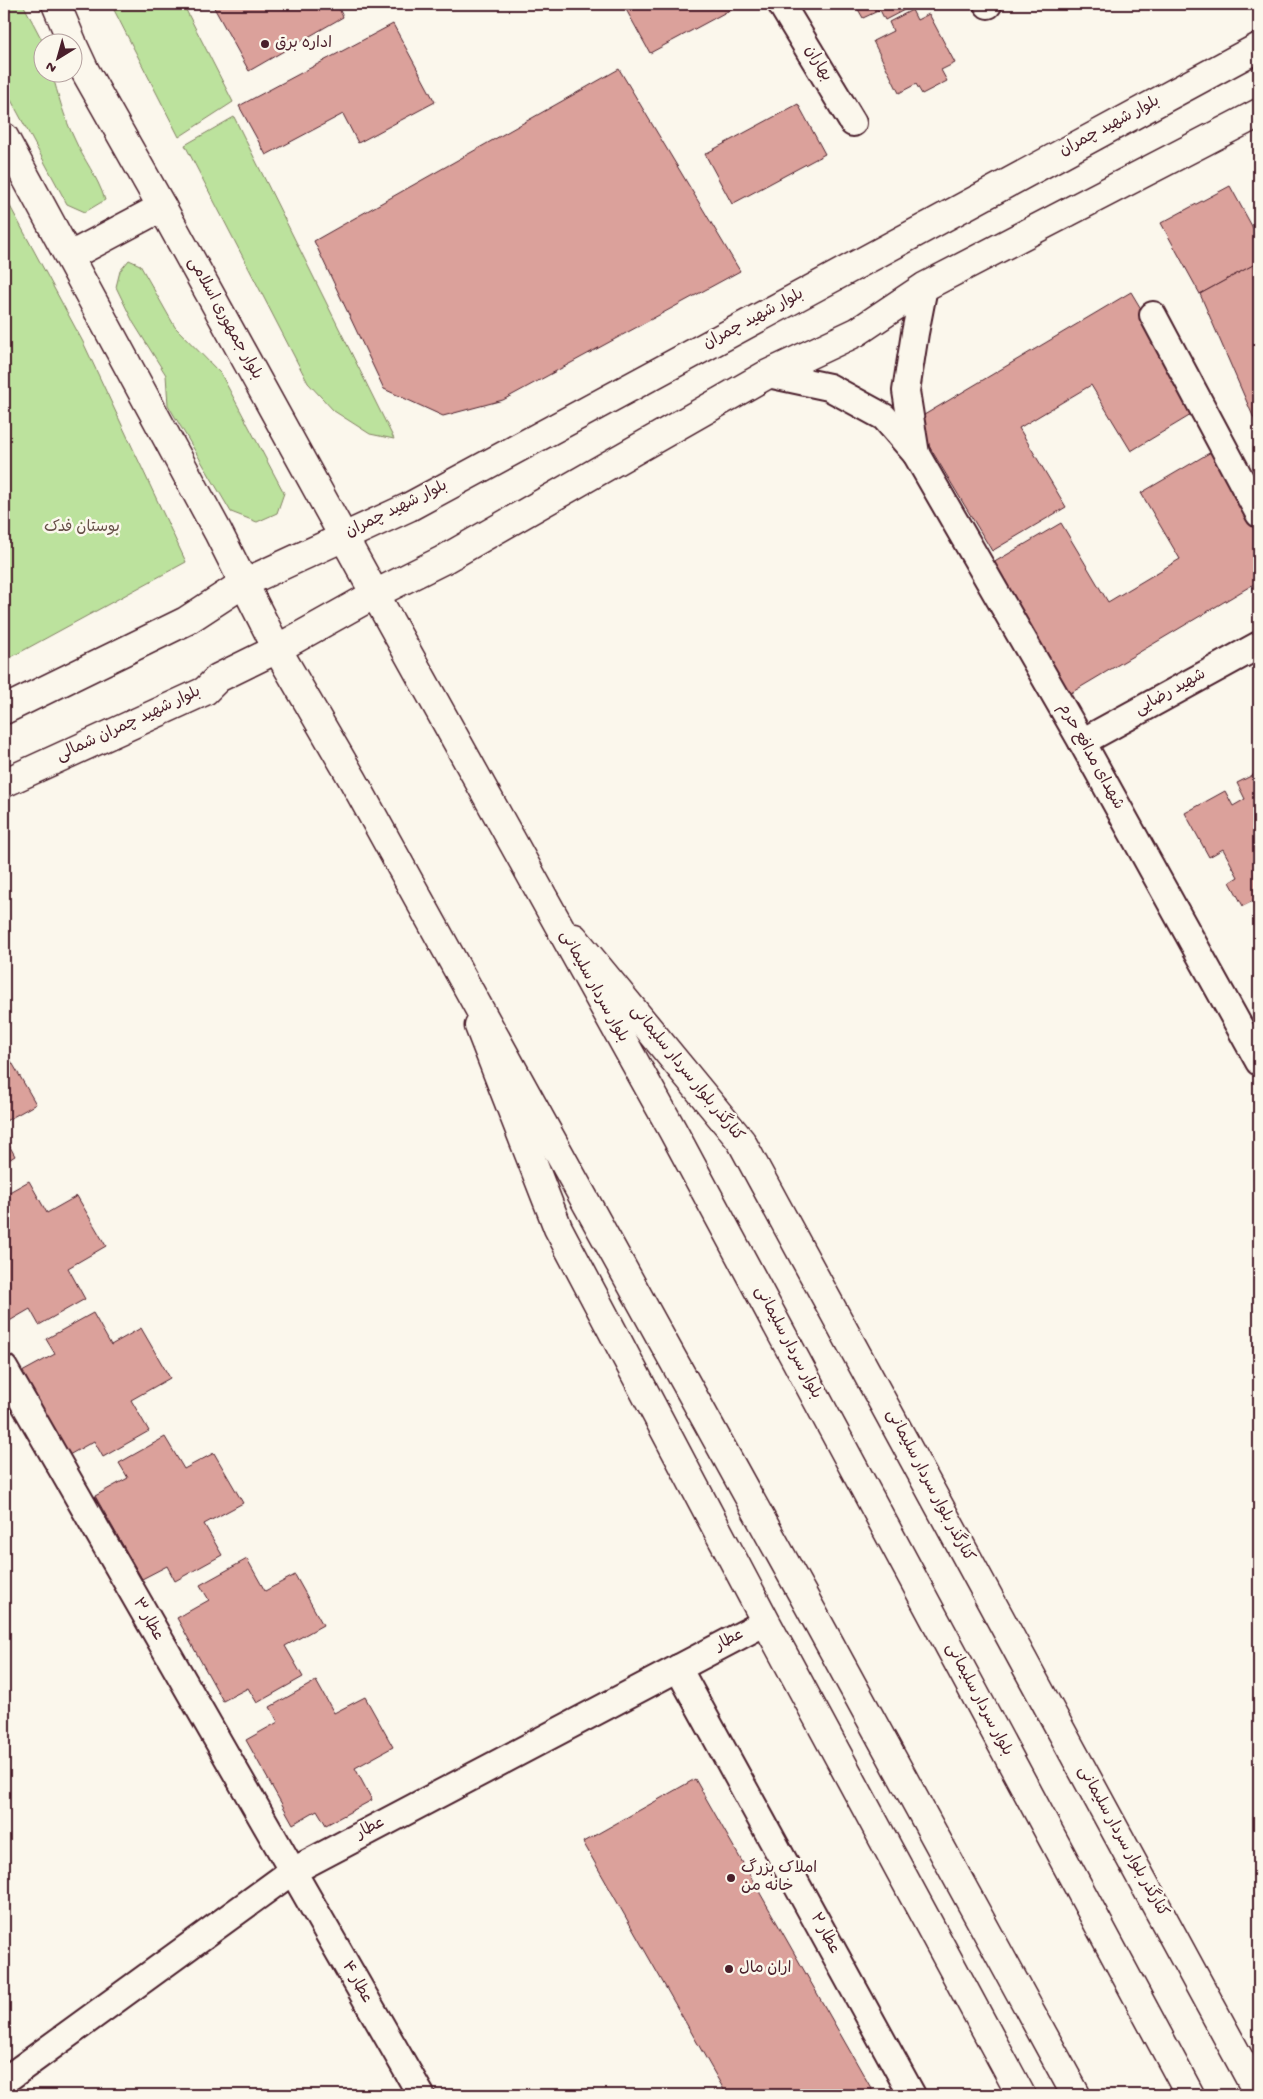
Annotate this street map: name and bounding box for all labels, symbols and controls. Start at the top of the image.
north arrow [32,32,82,82]
place label: اداره برق [275,35,332,54]
marker: اداره برق [259,38,271,50]
street label: بهاران [799,43,835,85]
text: N [43,57,60,76]
street label: بلوار شهید چمران [1057,93,1163,161]
street label: بلوار جمهوری اسلامی [182,254,266,384]
street label: بلوار شهید چمران [701,286,807,354]
street label: بلوار شهید چمران [343,477,451,543]
park label: بوستان فدک [44,519,120,538]
street label: شهید رضایی [1132,666,1210,720]
street label: بلوار شهید چمران شمالی [54,683,204,767]
street label: شهدای مدافع حرم [1053,700,1127,814]
street label: بلوار سردار سلیمانی [554,928,632,1046]
street label: کنارگذر بلوار سردار سلیمانی [625,1000,749,1146]
street label: بلوار سردار سلیمانی [749,1283,825,1403]
street label: کنارگذر بلوار سردار سلیمانی [881,1405,980,1565]
street label: عطار ۳ [127,1595,167,1645]
street label: عطار [711,1626,748,1657]
street label: بلوار سردار سلیمانی [940,1640,1016,1760]
street label: کنارگذر بلوار سردار سلیمانی [1073,1762,1174,1921]
street label: عطار [352,1814,389,1845]
place label: املاک بزرگ خانه من [741,1858,817,1897]
marker: املاک بزرگ خانه من [725,1872,737,1884]
street label: عطار ۲ [805,1910,843,1958]
street label: عطار ۴ [336,1959,376,2007]
place label: اران مال [739,1960,792,1979]
marker: اران مال [723,1963,735,1975]

